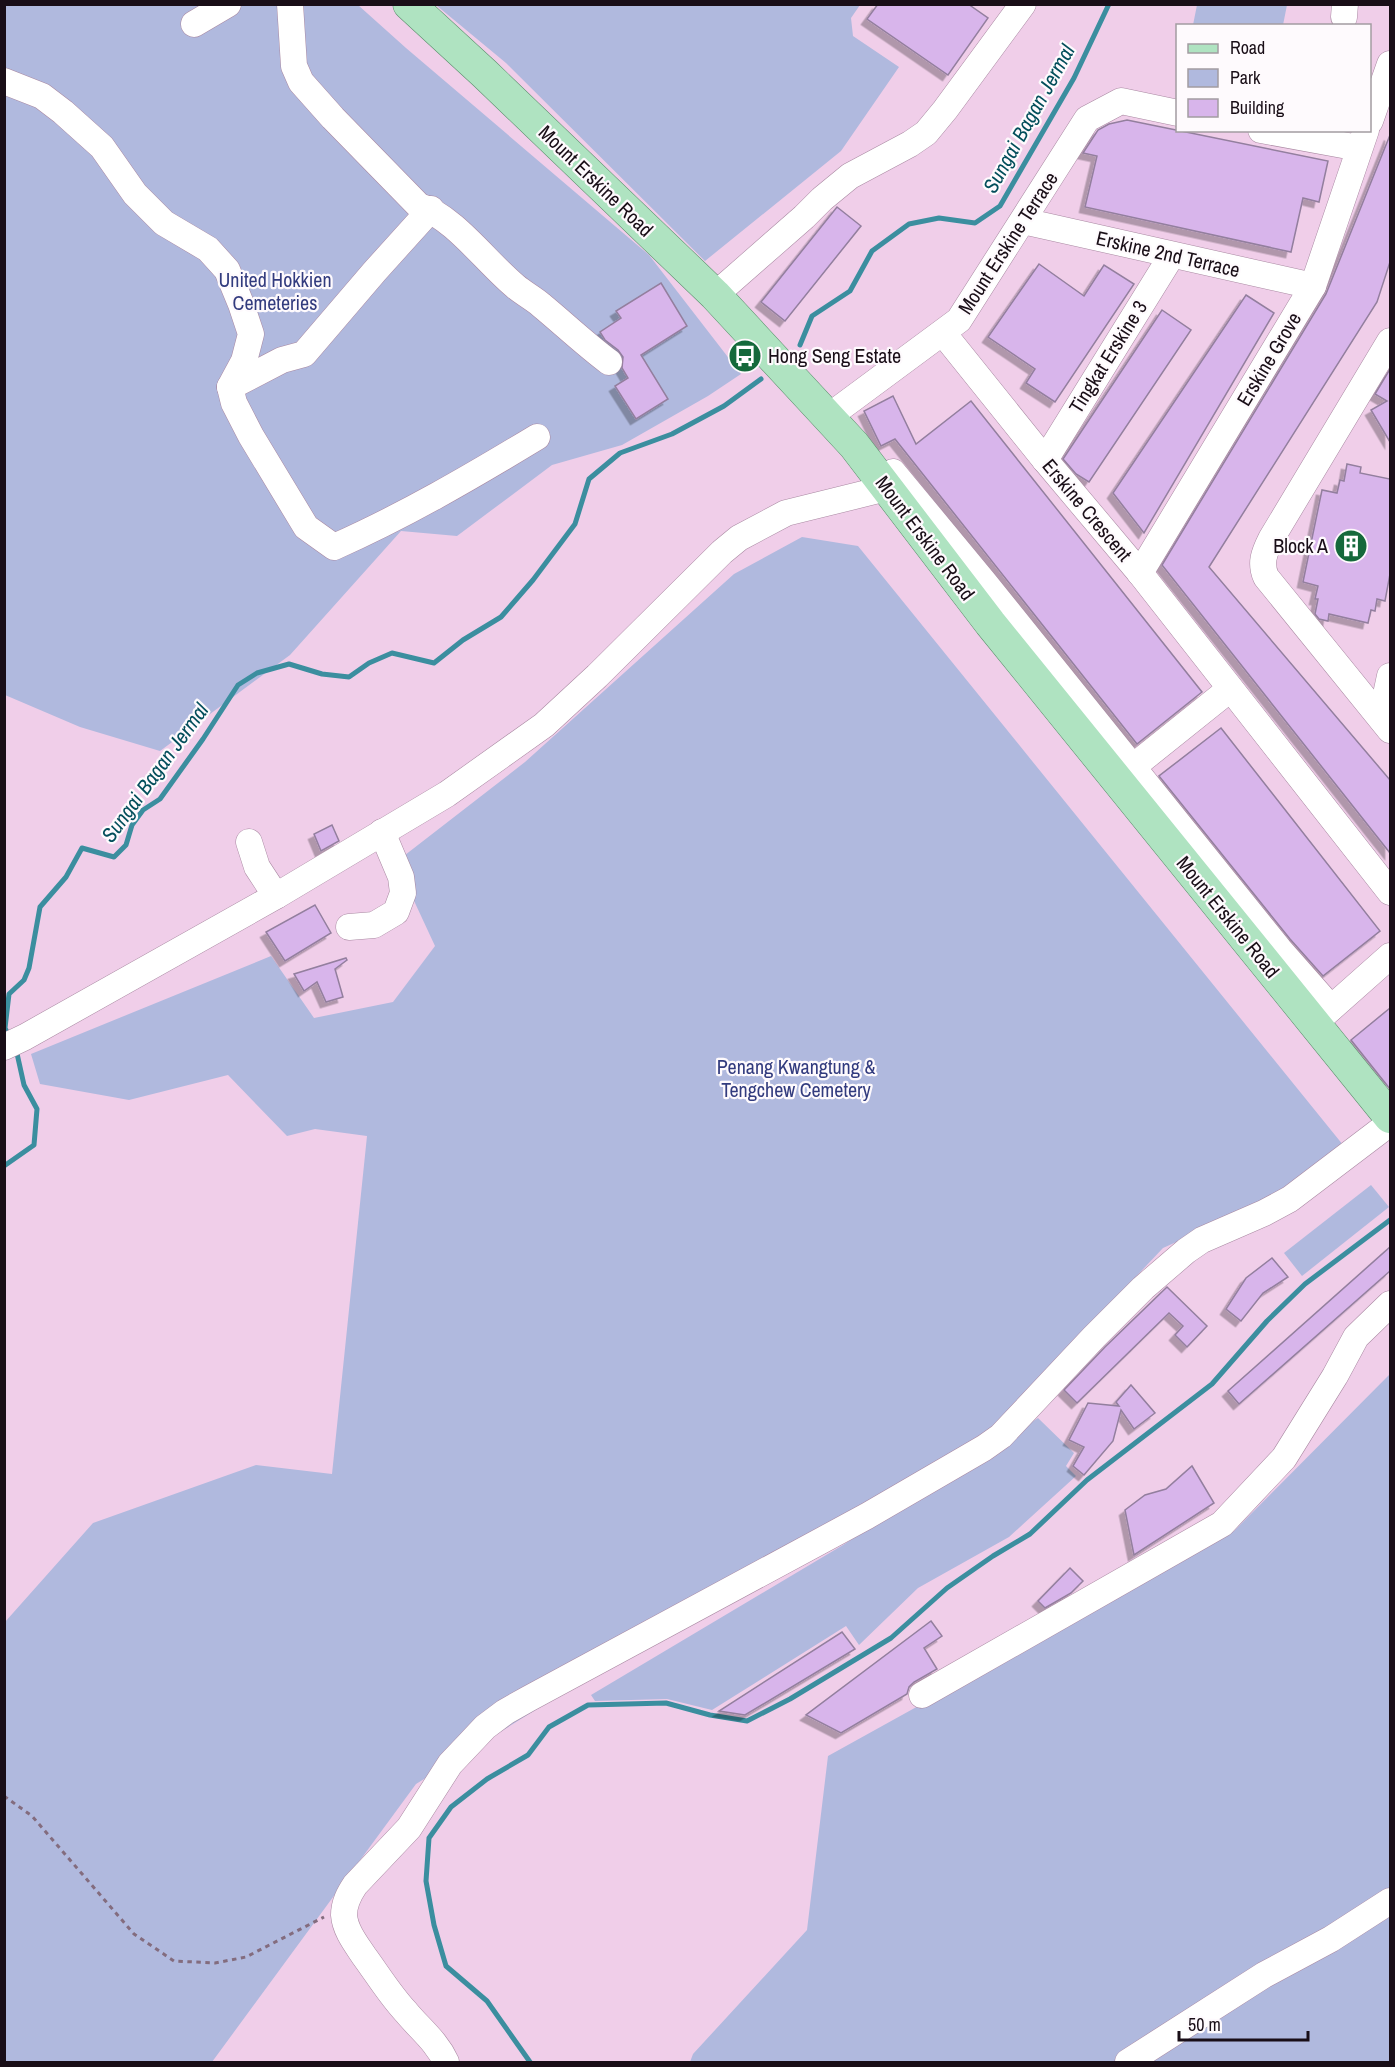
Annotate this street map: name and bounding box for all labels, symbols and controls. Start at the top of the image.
legend [1176,24,1371,132]
text: Road [1230,35,1265,60]
water label: Sungai Bagan Jermal [976,38,1082,198]
text: Park [1230,65,1261,90]
text: Building [1230,95,1285,120]
street label: Mount Erskine Road [533,119,659,242]
street label: Mount Erskine Terrace [951,166,1064,319]
street label: Erskine 2nd Terrace [1094,224,1243,283]
park label: United Hokkien Cemeteries [218,266,332,316]
street label: Tingkat Erskine 3 [1062,295,1153,418]
street label: Erskine Grove [1230,307,1307,411]
bus stop icon: Hong Seng Estate [727,338,763,374]
place label: Hong Seng Estate [768,342,901,369]
street label: Erskine Crescent [1037,453,1138,567]
street label: Mount Erskine Road [870,470,981,606]
building icon: Block A [1333,528,1369,564]
place label: Block A [1273,532,1328,559]
water label: Sungai Bagan Jermal [94,696,216,848]
street label: Mount Erskine Road [1171,850,1286,983]
park label: Penang Kwangtung & Tengchew Cemetery [717,1053,875,1103]
scale bar [1179,2004,1308,2042]
text: 50 m [1188,2012,1221,2037]

